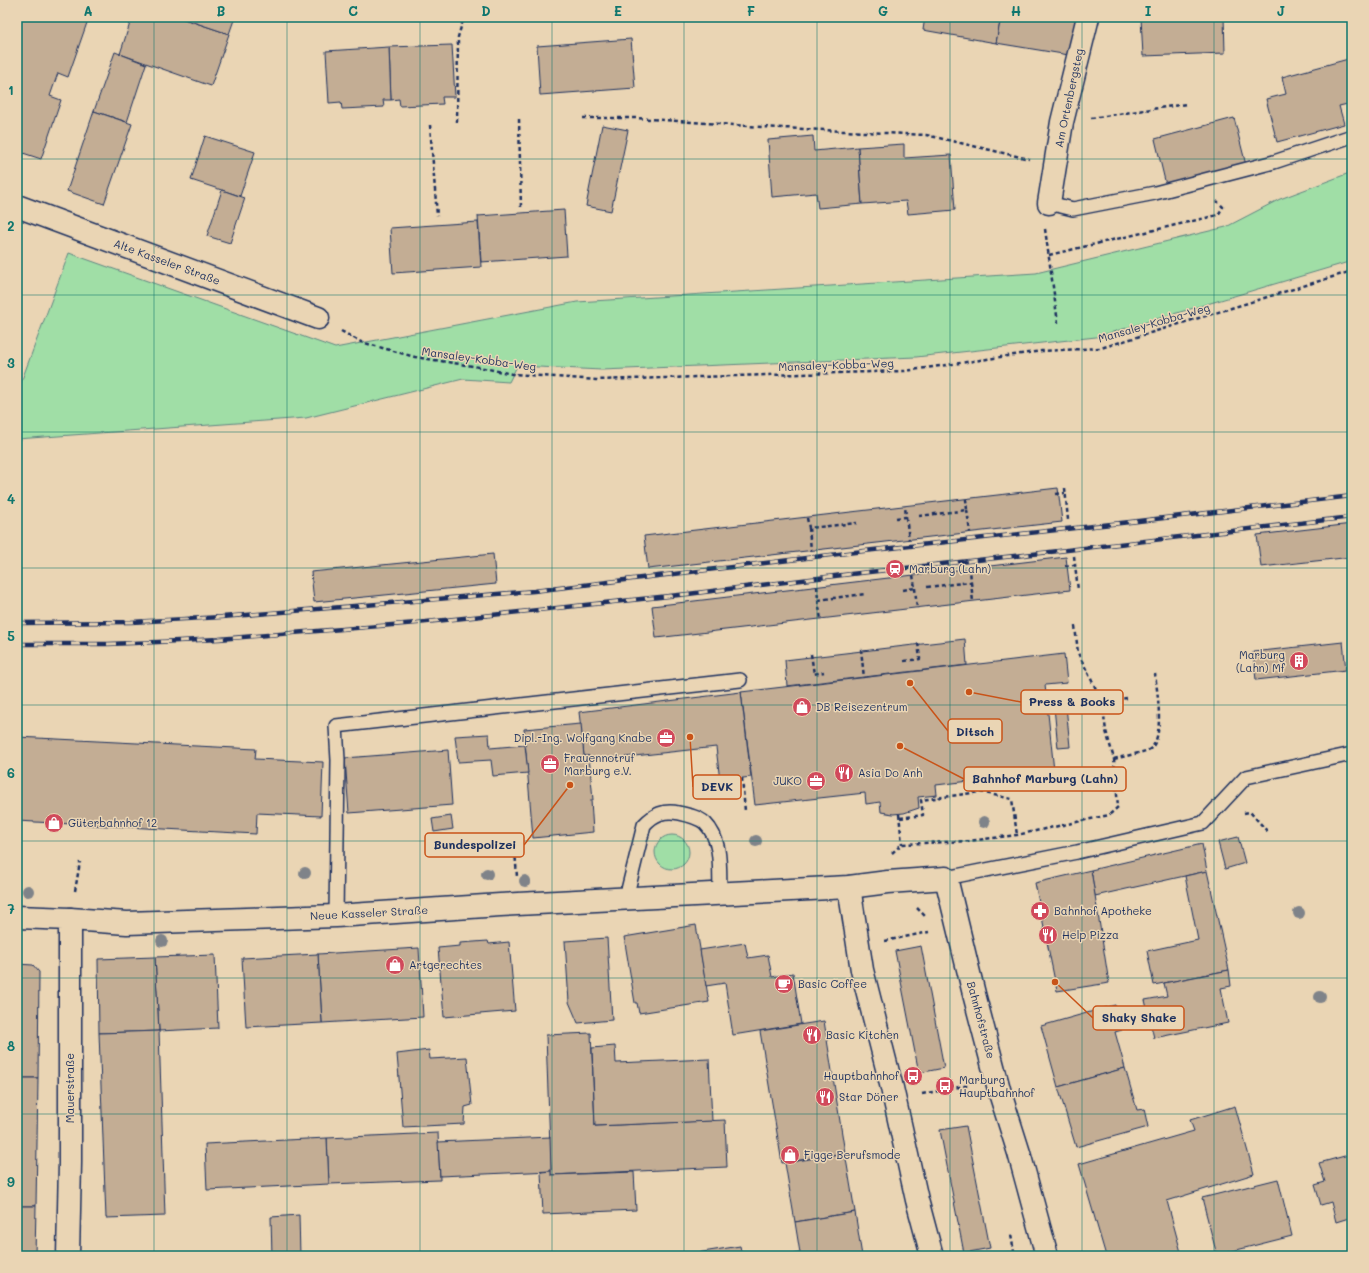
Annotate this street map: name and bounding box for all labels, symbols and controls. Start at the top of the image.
text: A [83,2,93,19]
text: B [217,2,226,19]
text: C [348,2,358,19]
text: D [481,2,491,19]
text: E [614,2,622,19]
text: F [747,2,755,19]
text: G [878,2,888,19]
text: H [1011,2,1021,19]
text: I [1145,2,1152,19]
text: J [1277,2,1285,19]
street label: Am Ortenbergsteg [1051,47,1086,149]
text: 1 [8,81,14,98]
text: 2 [7,217,15,234]
street label: Alte Kasseler Straße [112,235,223,288]
street label: Mansaley-Kobba-Weg [1096,299,1211,346]
street label: Mansaley-Kobba-Weg [421,343,537,374]
text: 3 [7,354,15,371]
street label: Mansaley-Kobba-Weg [778,355,894,374]
text: 4 [7,490,15,507]
station icon: Marburg (Lahn) [884,558,906,580]
place label: Marburg (Lahn) [909,561,991,576]
text: 5 [7,627,15,644]
place label: Marburg (Lahn) Mf [1236,647,1286,675]
building icon: Marburg (Lahn) Mf [1288,650,1310,672]
callout: Press & Books [1021,690,1123,714]
text: Press & Books [1029,693,1115,709]
shop icon: DB Reisezentrum [791,696,813,718]
place label: DB Reisezentrum [816,699,907,714]
callout: Ditsch [948,719,1002,743]
text: Ditsch [956,723,994,739]
office icon: Dipl.-Ing. Wolfgang Knabe [655,727,677,749]
place label: Dipl.-Ing. Wolfgang Knabe [514,730,652,745]
place label: Frauennotruf Marburg e.V. [564,750,635,778]
office icon: Frauennotruf Marburg e.V. [539,753,561,775]
restaurant icon: Asia Do Anh [833,762,855,784]
text: 6 [7,764,15,781]
place label: Asia Do Anh [858,765,922,780]
callout: Bahnhof Marburg (Lahn) [964,767,1126,791]
office icon: JUKO [805,770,827,792]
text: Bahnhof Marburg (Lahn) [972,770,1118,786]
place label: JUKO [773,773,802,788]
callout: DEVK [693,775,741,799]
text: DEVK [701,778,733,794]
shop icon: Güterbahnhof 12 [43,812,65,834]
place label: Güterbahnhof 12 [68,815,157,830]
callout: Bundespolizei [425,833,524,857]
text: Bundespolizei [434,836,516,852]
text: 7 [7,900,15,917]
pharmacy icon: Bahnhof Apotheke [1029,900,1051,922]
street label: Neue Kasseler Straße [310,902,429,923]
place label: Bahnhof Apotheke [1054,903,1152,918]
restaurant icon: Help Pizza [1037,924,1059,946]
place label: Help Pizza [1062,927,1119,942]
shop icon: Artgerechtes [384,954,406,976]
place label: Artgerechtes [409,957,482,972]
cafe icon: Basic Coffee [773,973,795,995]
place label: Basic Coffee [798,976,867,991]
street label: Bahnhofstraße [964,980,999,1060]
callout: Shaky Shake [1093,1006,1184,1030]
text: Shaky Shake [1102,1009,1176,1025]
restaurant icon: Basic Kitchen [801,1024,823,1046]
place label: Basic Kitchen [826,1027,899,1042]
text: 8 [7,1037,15,1054]
street label: Mauerstraße [62,1053,77,1123]
bus stop icon: Hauptbahnhof [902,1065,924,1087]
place label: Hauptbahnhof [823,1068,900,1083]
place label: Marburg Hauptbahnhof [959,1072,1035,1100]
bus stop icon: Marburg Hauptbahnhof [934,1075,956,1097]
restaurant icon: Star Döner [814,1086,836,1108]
place label: Star Döner [839,1089,898,1104]
shop icon: Figge Berufsmode [779,1144,801,1166]
place label: Figge Berufsmode [804,1147,901,1162]
text: 9 [7,1173,15,1190]

